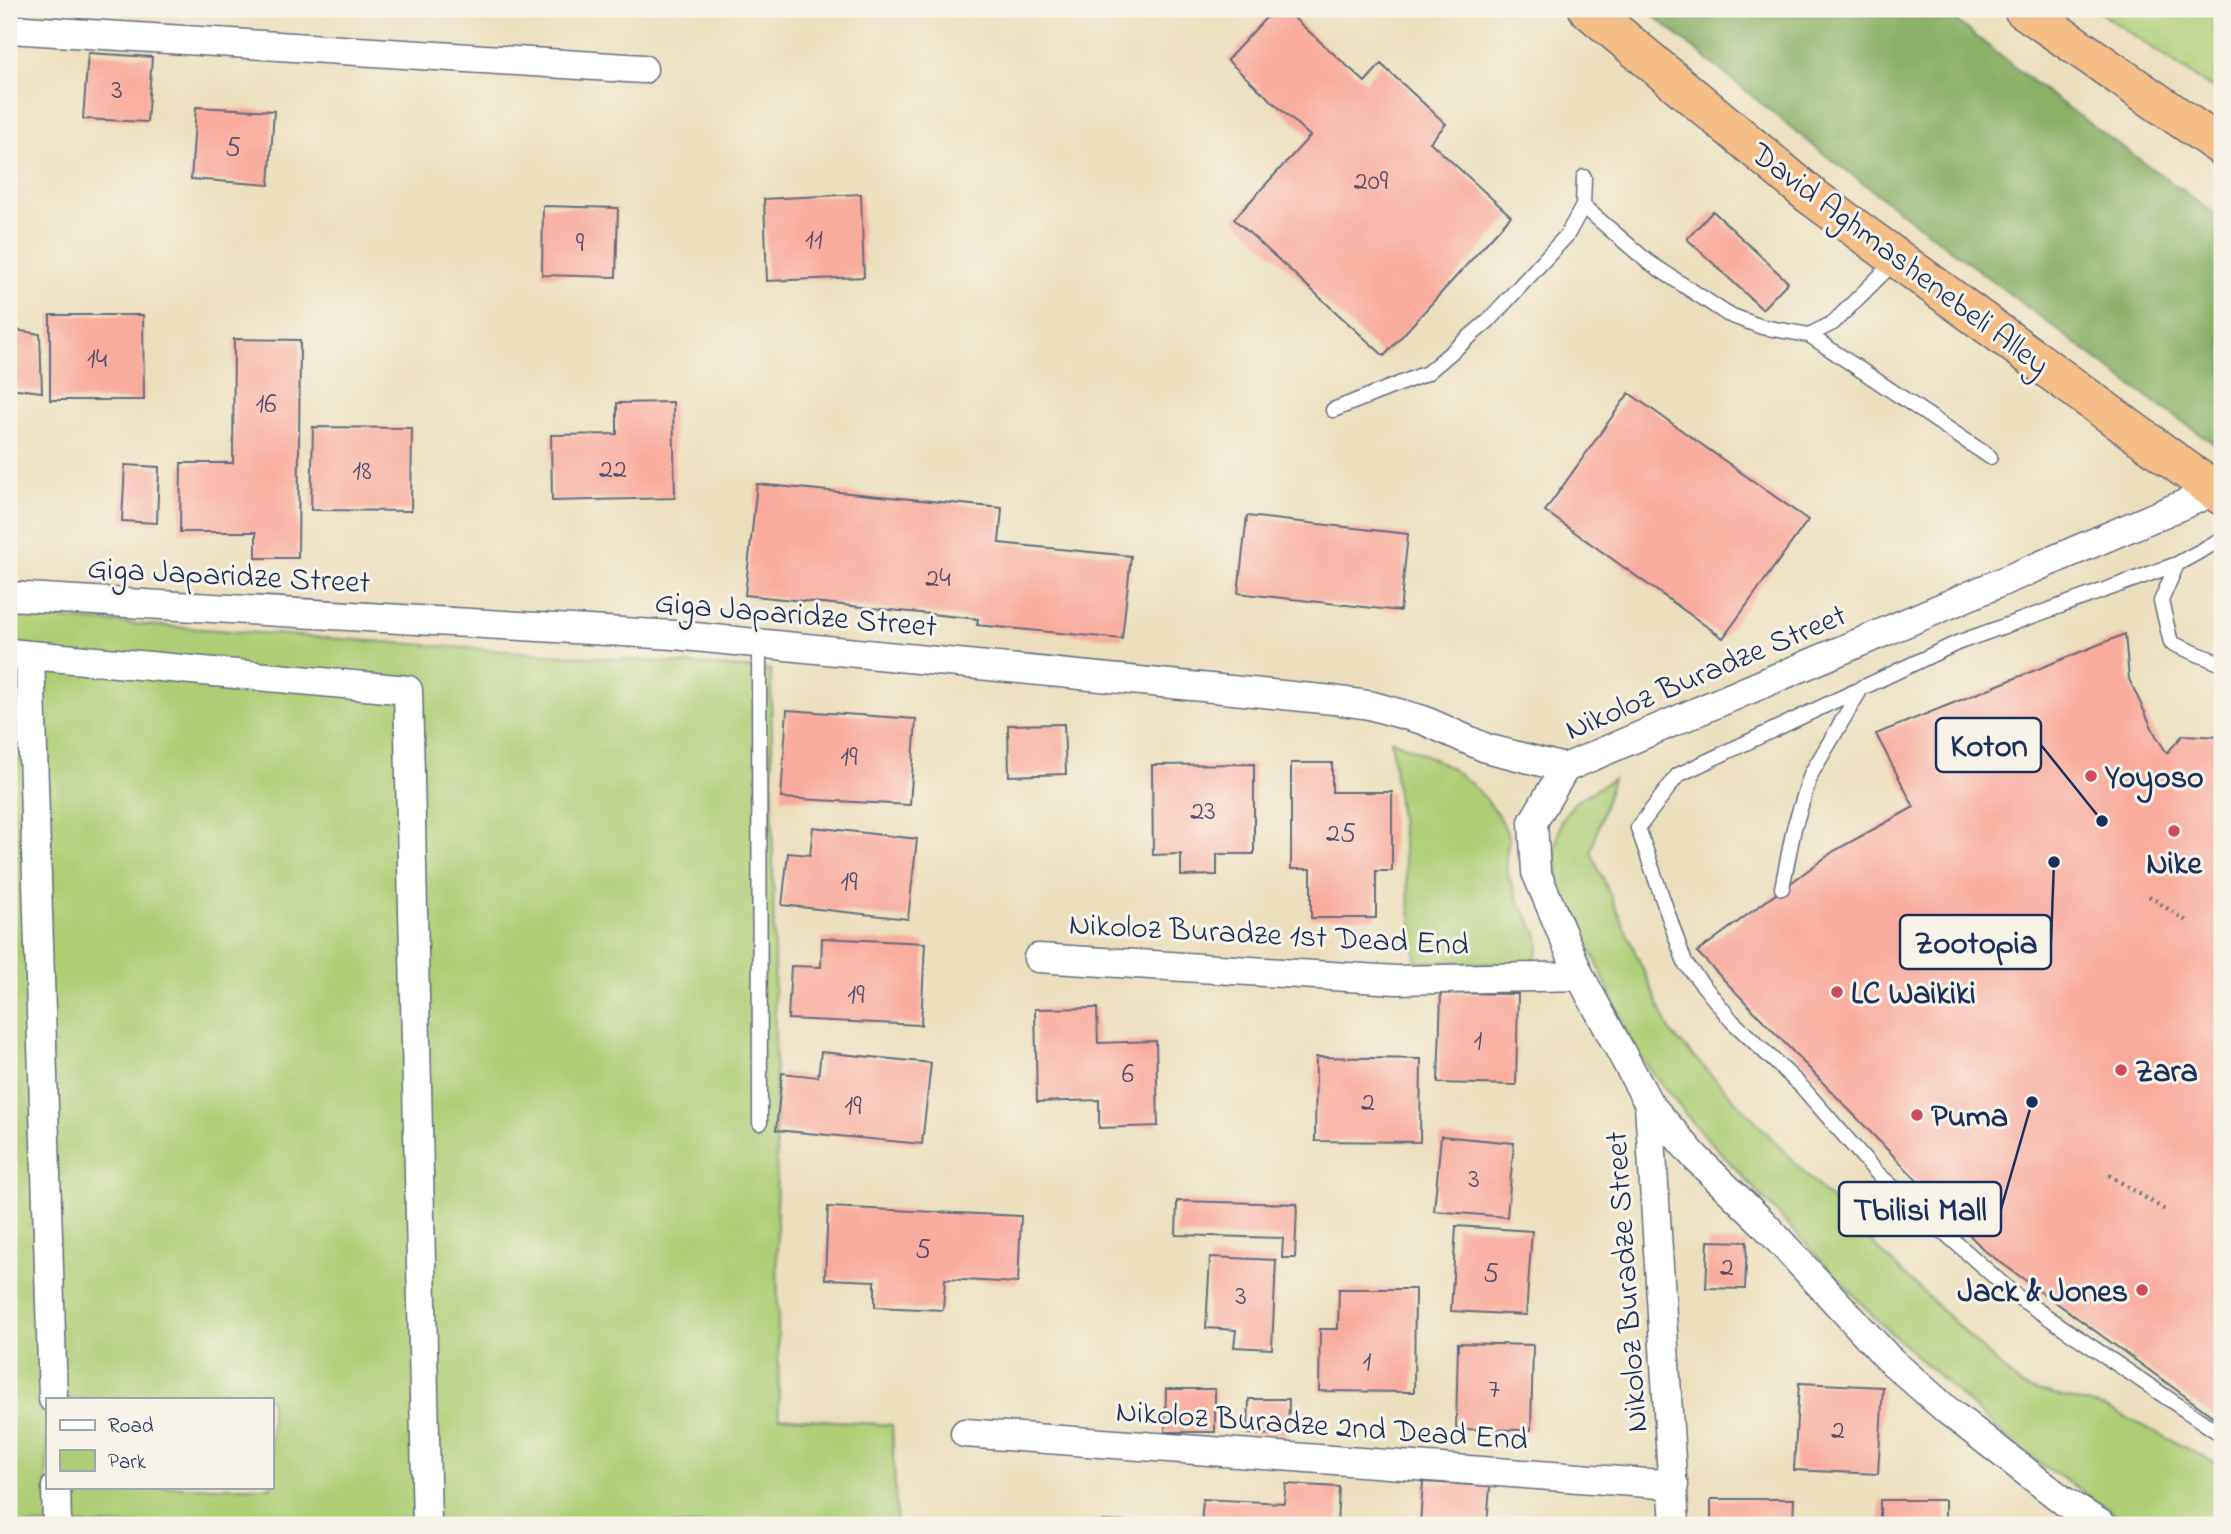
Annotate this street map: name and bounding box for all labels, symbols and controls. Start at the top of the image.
house number: 3 [111,71,123,112]
house number: 5 [225,128,241,169]
street label: David Aghmashenebeli Alley [1739,132,2058,389]
house number: 209 [1354,162,1389,203]
house number: 11 [805,221,823,262]
house number: 9 [576,224,585,265]
house number: 14 [87,340,108,381]
house number: 16 [255,385,277,426]
house number: 22 [599,450,627,491]
house number: 18 [352,452,372,493]
street label: Giga Japaridze Street [86,547,372,608]
house number: 24 [925,559,951,600]
street label: Giga Japaridze Street [653,581,939,652]
street label: Nikoloz Buradze Street [1558,594,1855,755]
callout: Koton [1936,718,2041,772]
text: Koton [1950,724,2028,772]
house number: 19 [840,738,858,779]
place label: Yoyoso [2104,756,2204,804]
marker: Yoyoso [2083,768,2099,784]
house number: 23 [1190,792,1216,833]
house number: 25 [1326,814,1356,855]
marker: Nike [2166,823,2182,839]
place label: Nike [2146,842,2204,889]
house number: 19 [840,863,858,904]
street label: Nikoloz Buradze 1st Dead End [1068,903,1470,970]
callout: Zootopia [1900,915,2051,969]
text: Zootopia [1914,921,2038,969]
place label: LC Waikiki [1851,972,1976,1019]
house number: 19 [847,976,865,1017]
marker: LC Waikiki [1829,984,1845,1000]
house number: 1 [1474,1022,1483,1063]
place label: Zara [2135,1050,2198,1097]
house number: 6 [1122,1055,1134,1096]
marker: Zara [2113,1062,2129,1078]
house number: 2 [1361,1083,1375,1124]
house number: 19 [844,1087,862,1128]
place label: Puma [1931,1095,2008,1142]
marker: Puma [1909,1107,1925,1123]
street label: Nikoloz Buradze Street [1595,1129,1662,1434]
house number: 3 [1468,1160,1480,1201]
callout: Tbilisi Mall [1839,1182,2001,1236]
text: Tbilisi Mall [1853,1188,1987,1236]
house number: 5 [915,1230,931,1271]
house number: 2 [1720,1248,1734,1289]
house number: 5 [1483,1254,1499,1295]
place label: Jack & Jones [1958,1270,2128,1317]
house number: 3 [1235,1277,1247,1318]
marker: Jack & Jones [2134,1282,2150,1298]
house number: 1 [1363,1343,1372,1384]
house number: 7 [1488,1370,1500,1411]
street label: Nikoloz Buradze 2nd Dead End [1114,1390,1529,1465]
legend [46,1398,273,1488]
house number: 2 [1831,1411,1845,1452]
text: Road [108,1412,154,1442]
text: Park [108,1448,147,1478]

